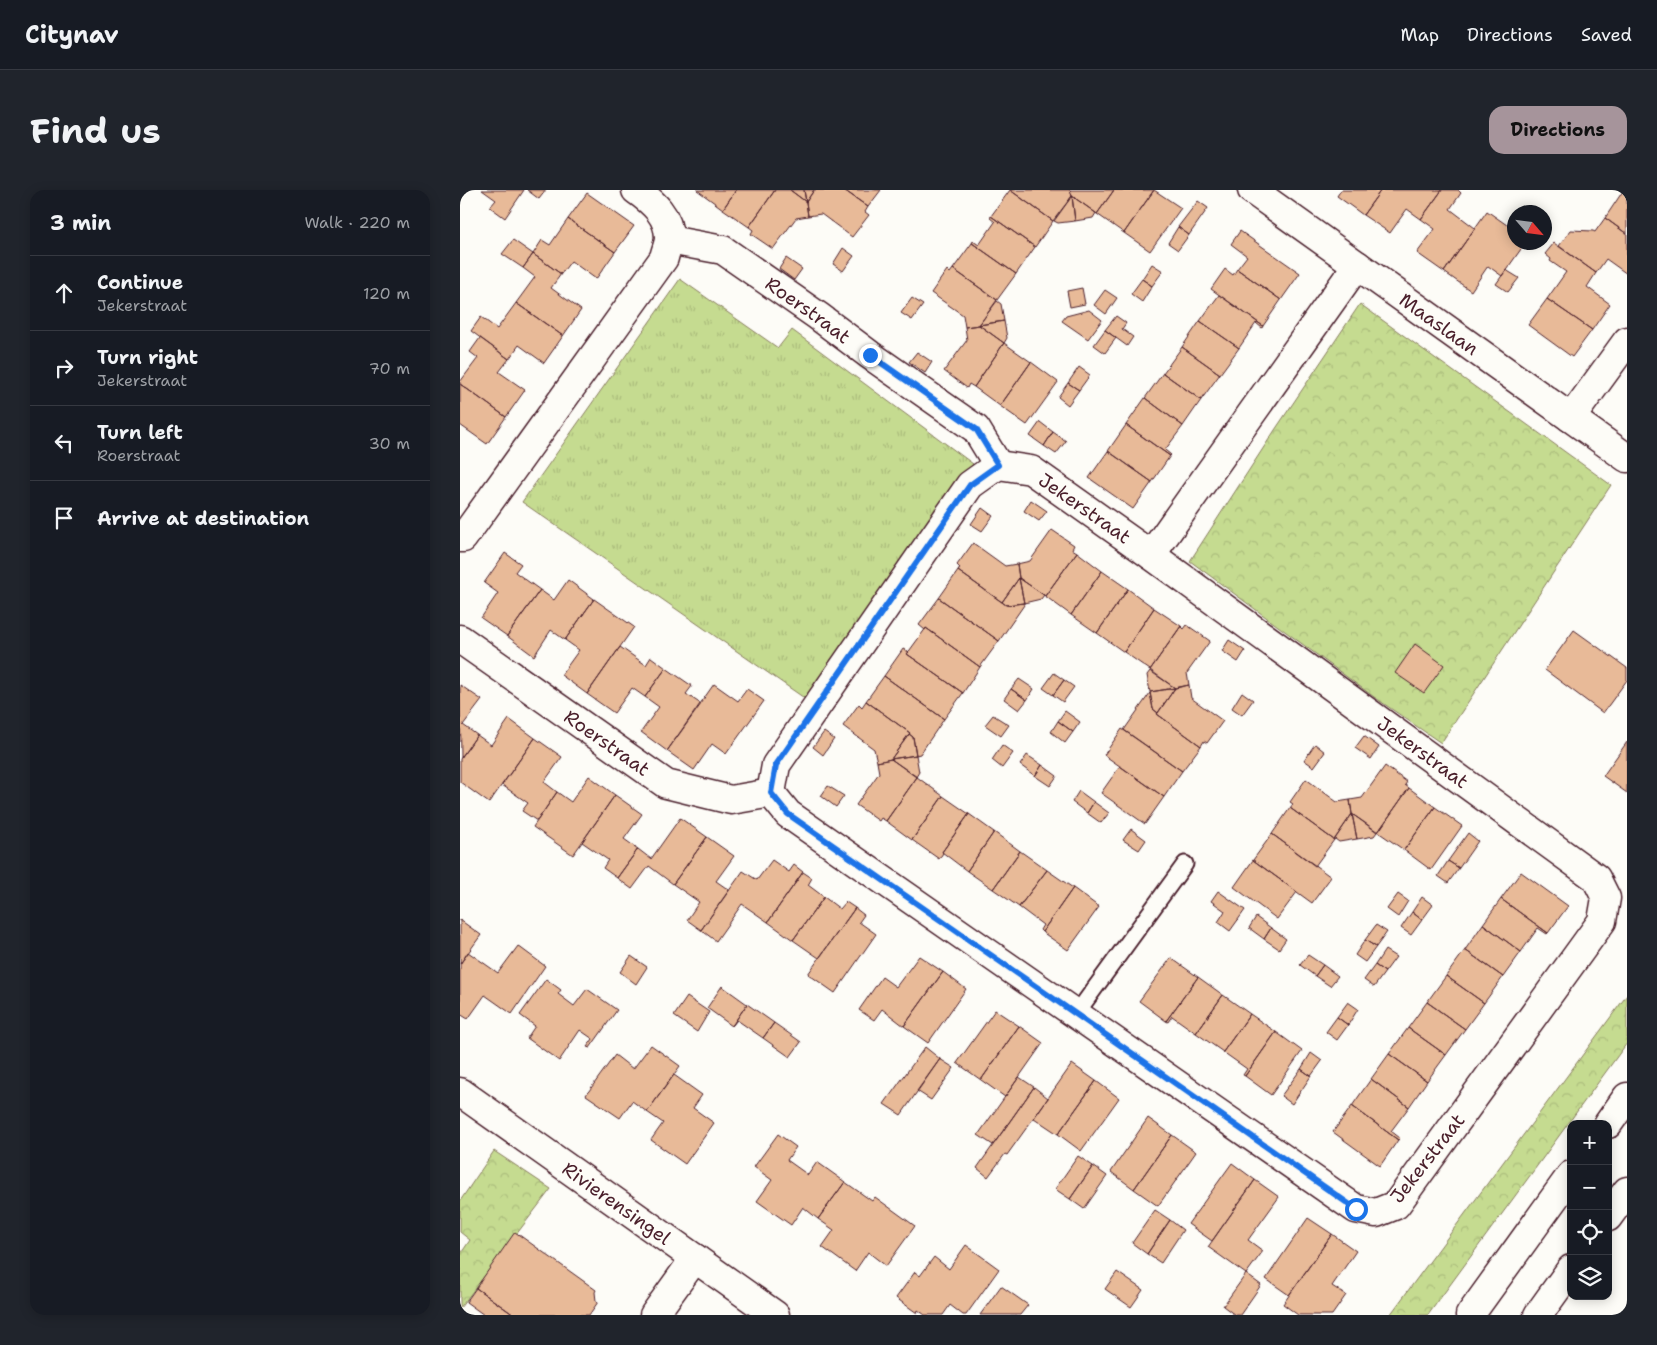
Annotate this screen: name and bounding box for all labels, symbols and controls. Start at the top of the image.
text: Citynav [25,19,119,51]
text: Map [1401,23,1439,47]
text: Directions [1467,23,1553,47]
text: Saved [1581,23,1632,47]
button: Directions [1489,106,1627,154]
text: Find us [30,107,161,154]
north arrow [1507,205,1552,250]
text: 3 min [50,209,111,237]
text: Walk · 220 m [304,212,410,233]
text: Continue [97,270,183,295]
street label: Roerstraat [760,271,856,349]
icon: ahead [50,279,78,307]
text: 120 m [363,283,410,304]
street label: Maaslaan [1394,287,1483,361]
text: Jekerstraat [97,295,187,316]
route end [859,344,882,367]
text: Turn right [97,345,198,370]
icon: right [50,354,78,382]
text: 70 m [369,358,410,379]
text: Jekerstraat [97,370,187,391]
text: Turn left [97,420,183,445]
icon: left [50,429,78,457]
text: 30 m [369,433,410,454]
text: Roerstraat [97,445,180,466]
street label: Jekerstraat [1034,467,1136,549]
icon: arrive [50,504,78,532]
text: Arrive at destination [97,506,309,531]
street label: Roerstraat [559,704,655,782]
street label: Jekerstraat [1372,711,1473,794]
street label: Jekerstraat [1385,1108,1470,1208]
map controls [1567,1120,1612,1300]
button: + [1567,1120,1612,1165]
street label: Rivierensingel [557,1156,676,1251]
button: − [1567,1165,1612,1210]
route start [1345,1198,1368,1221]
button: locate [1567,1210,1612,1255]
button: layers [1567,1255,1612,1300]

